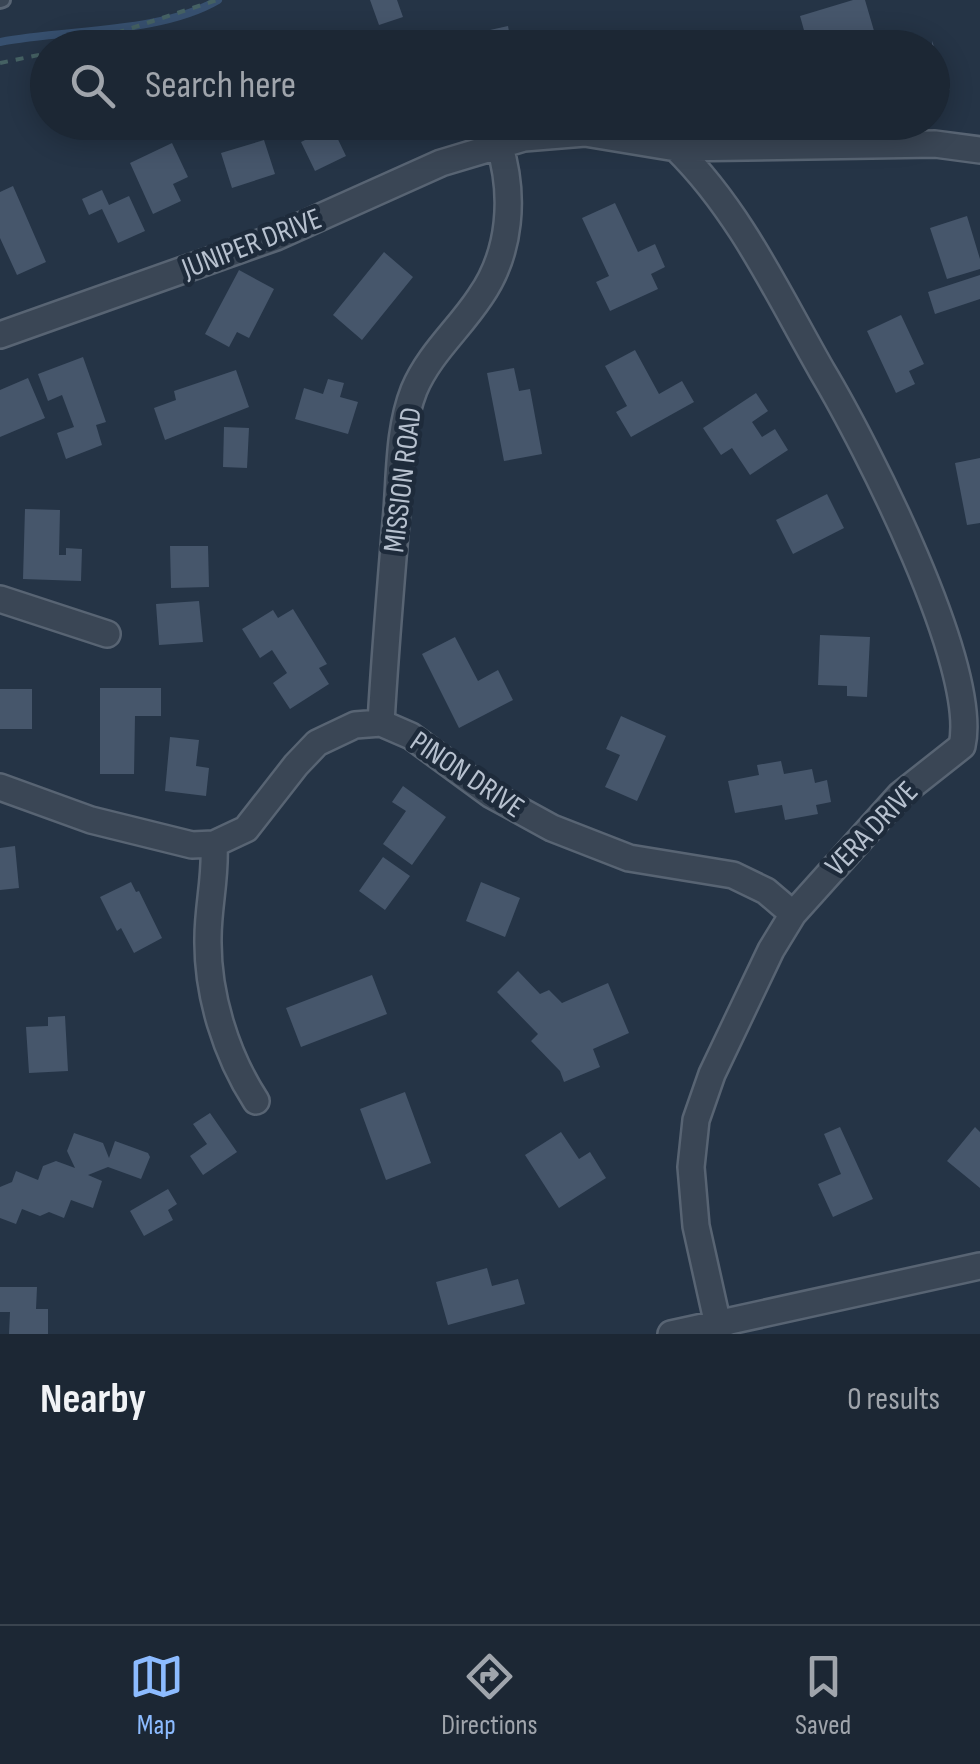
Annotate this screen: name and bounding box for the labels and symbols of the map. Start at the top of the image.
street label: JUNIPER DRIVE [176,201,327,287]
street label: MISSION ROAD [376,405,430,555]
street label: PINON DRIVE [403,724,531,826]
street label: VERA DRIVE [818,774,926,884]

